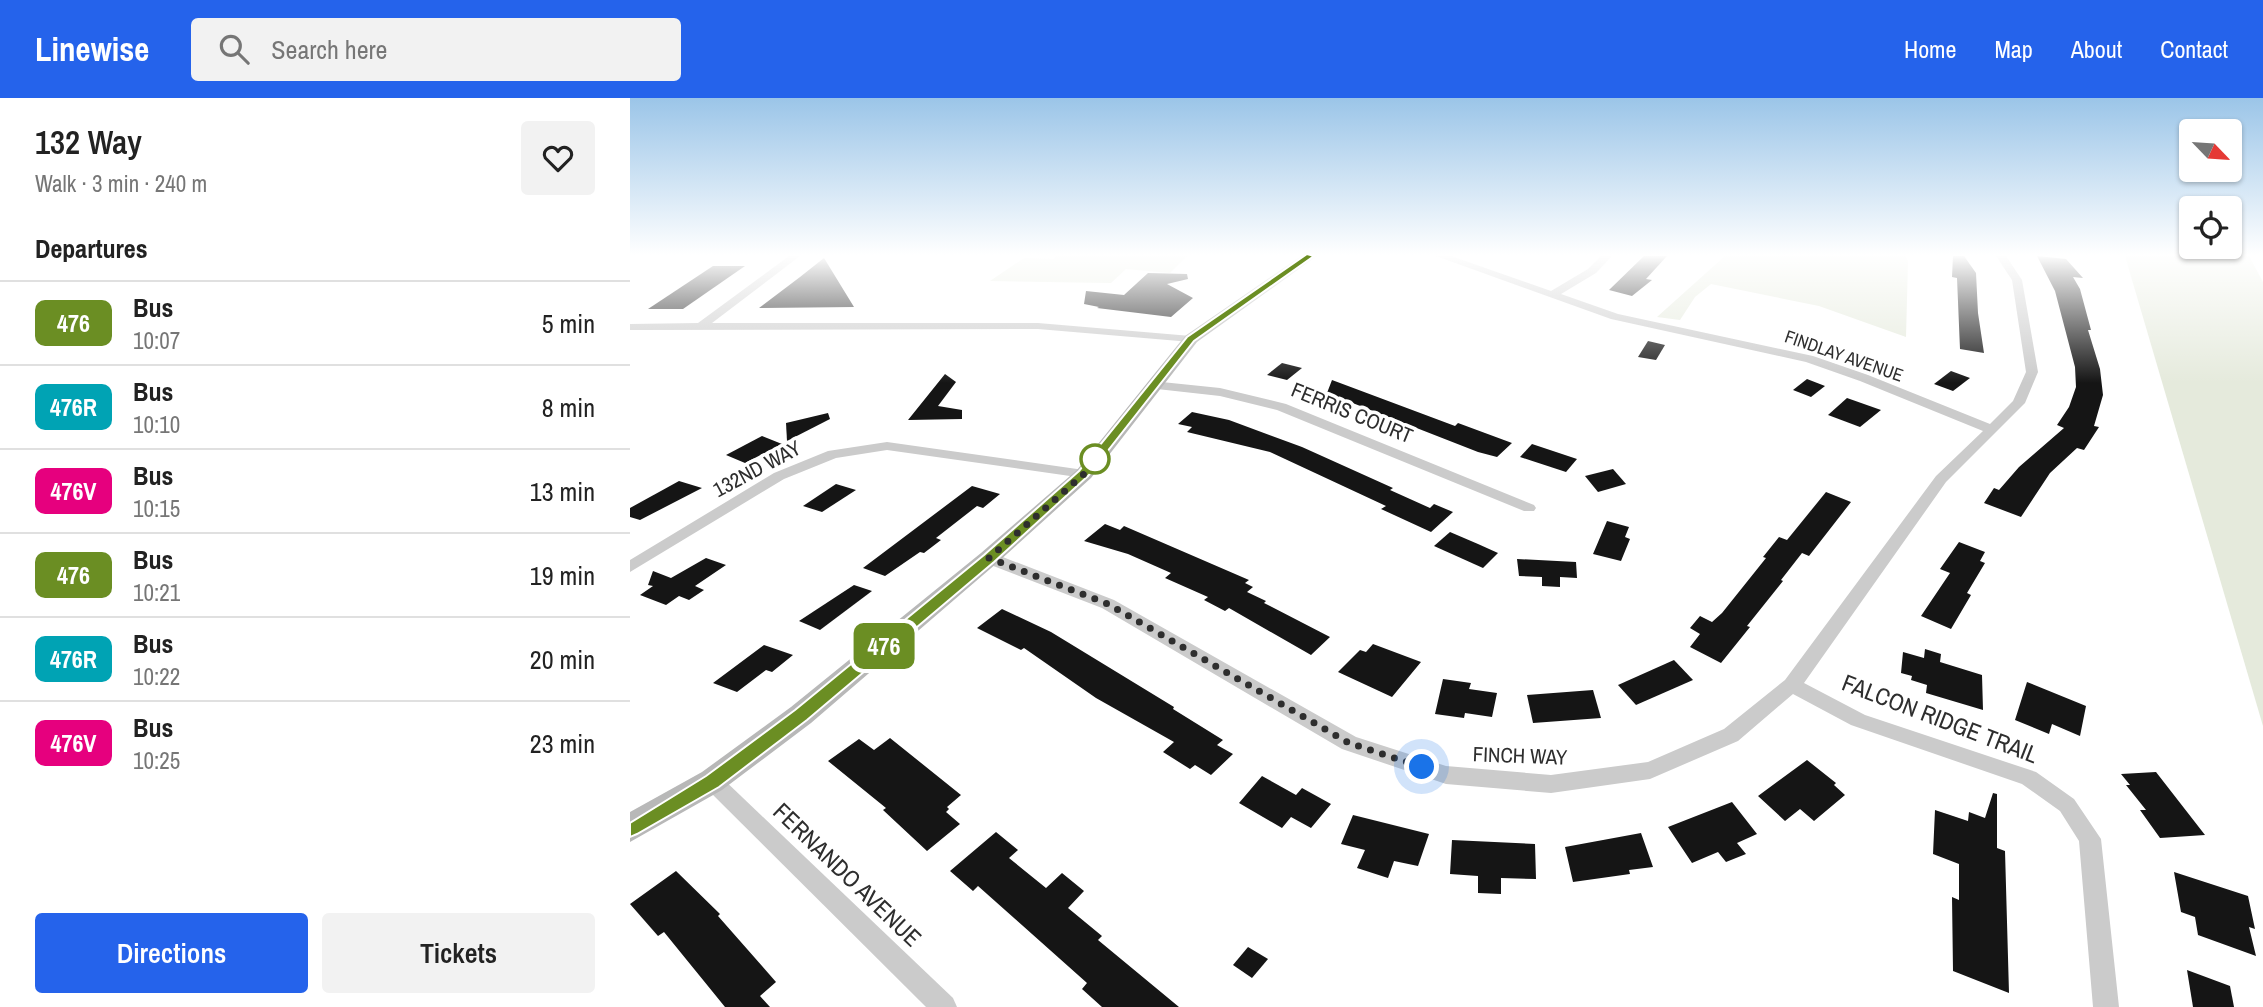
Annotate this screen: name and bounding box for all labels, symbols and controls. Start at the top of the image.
search box [191,18,681,81]
text: Linewise [35,27,149,71]
icon: search [215,30,253,68]
text: Search here [271,32,387,67]
text: Home [1904,33,1956,65]
text: Map [1994,33,2033,65]
text: About [2071,33,2122,65]
text: Contact [2160,33,2228,65]
north arrow [2179,119,2242,182]
map controls [2179,119,2242,259]
text: 132 Way [35,120,142,164]
button: heart [521,121,595,195]
text: Walk · 3 min · 240 m [35,168,207,199]
button: locate [2179,196,2242,259]
text: Departures [35,231,148,266]
text: Bus [133,290,173,325]
text: 5 min [542,306,595,341]
text: 476 [57,307,90,339]
street label: FINDLAY AVENUE [1782,324,1907,388]
text: 10:07 [133,325,180,356]
text: Bus [133,374,173,409]
street label: FERRIS COURT [1287,375,1418,450]
text: 8 min [542,390,595,425]
text: 476R [50,391,97,423]
text: 10:10 [133,409,180,440]
street label: 132ND WAY [708,433,806,504]
unlabelled marker [1080,444,1110,474]
text: Bus [133,458,173,493]
text: 13 min [530,474,595,509]
text: 476V [51,475,96,507]
text: 10:15 [133,493,180,524]
text: Bus [133,542,173,577]
text: 19 min [530,558,595,593]
text: 476 [57,559,90,591]
text: 10:21 [133,577,180,608]
line badge: 476 [844,623,924,669]
text: Bus [133,626,173,661]
text: 476 [868,630,900,662]
text: 20 min [530,642,595,677]
text: 476R [50,643,97,675]
text: 10:22 [133,661,180,692]
street label: FALCON RIDGE TRAIL [1838,666,2043,770]
text: Bus [133,710,173,745]
text: 23 min [530,726,595,761]
text: 476V [51,727,96,759]
street label: FINCH WAY [1472,739,1568,772]
text: 10:25 [133,745,180,776]
your location [1404,749,1439,784]
street label: FERNANDO AVENUE [767,795,929,953]
button: Directions [35,913,308,993]
button: Tickets [322,913,595,993]

